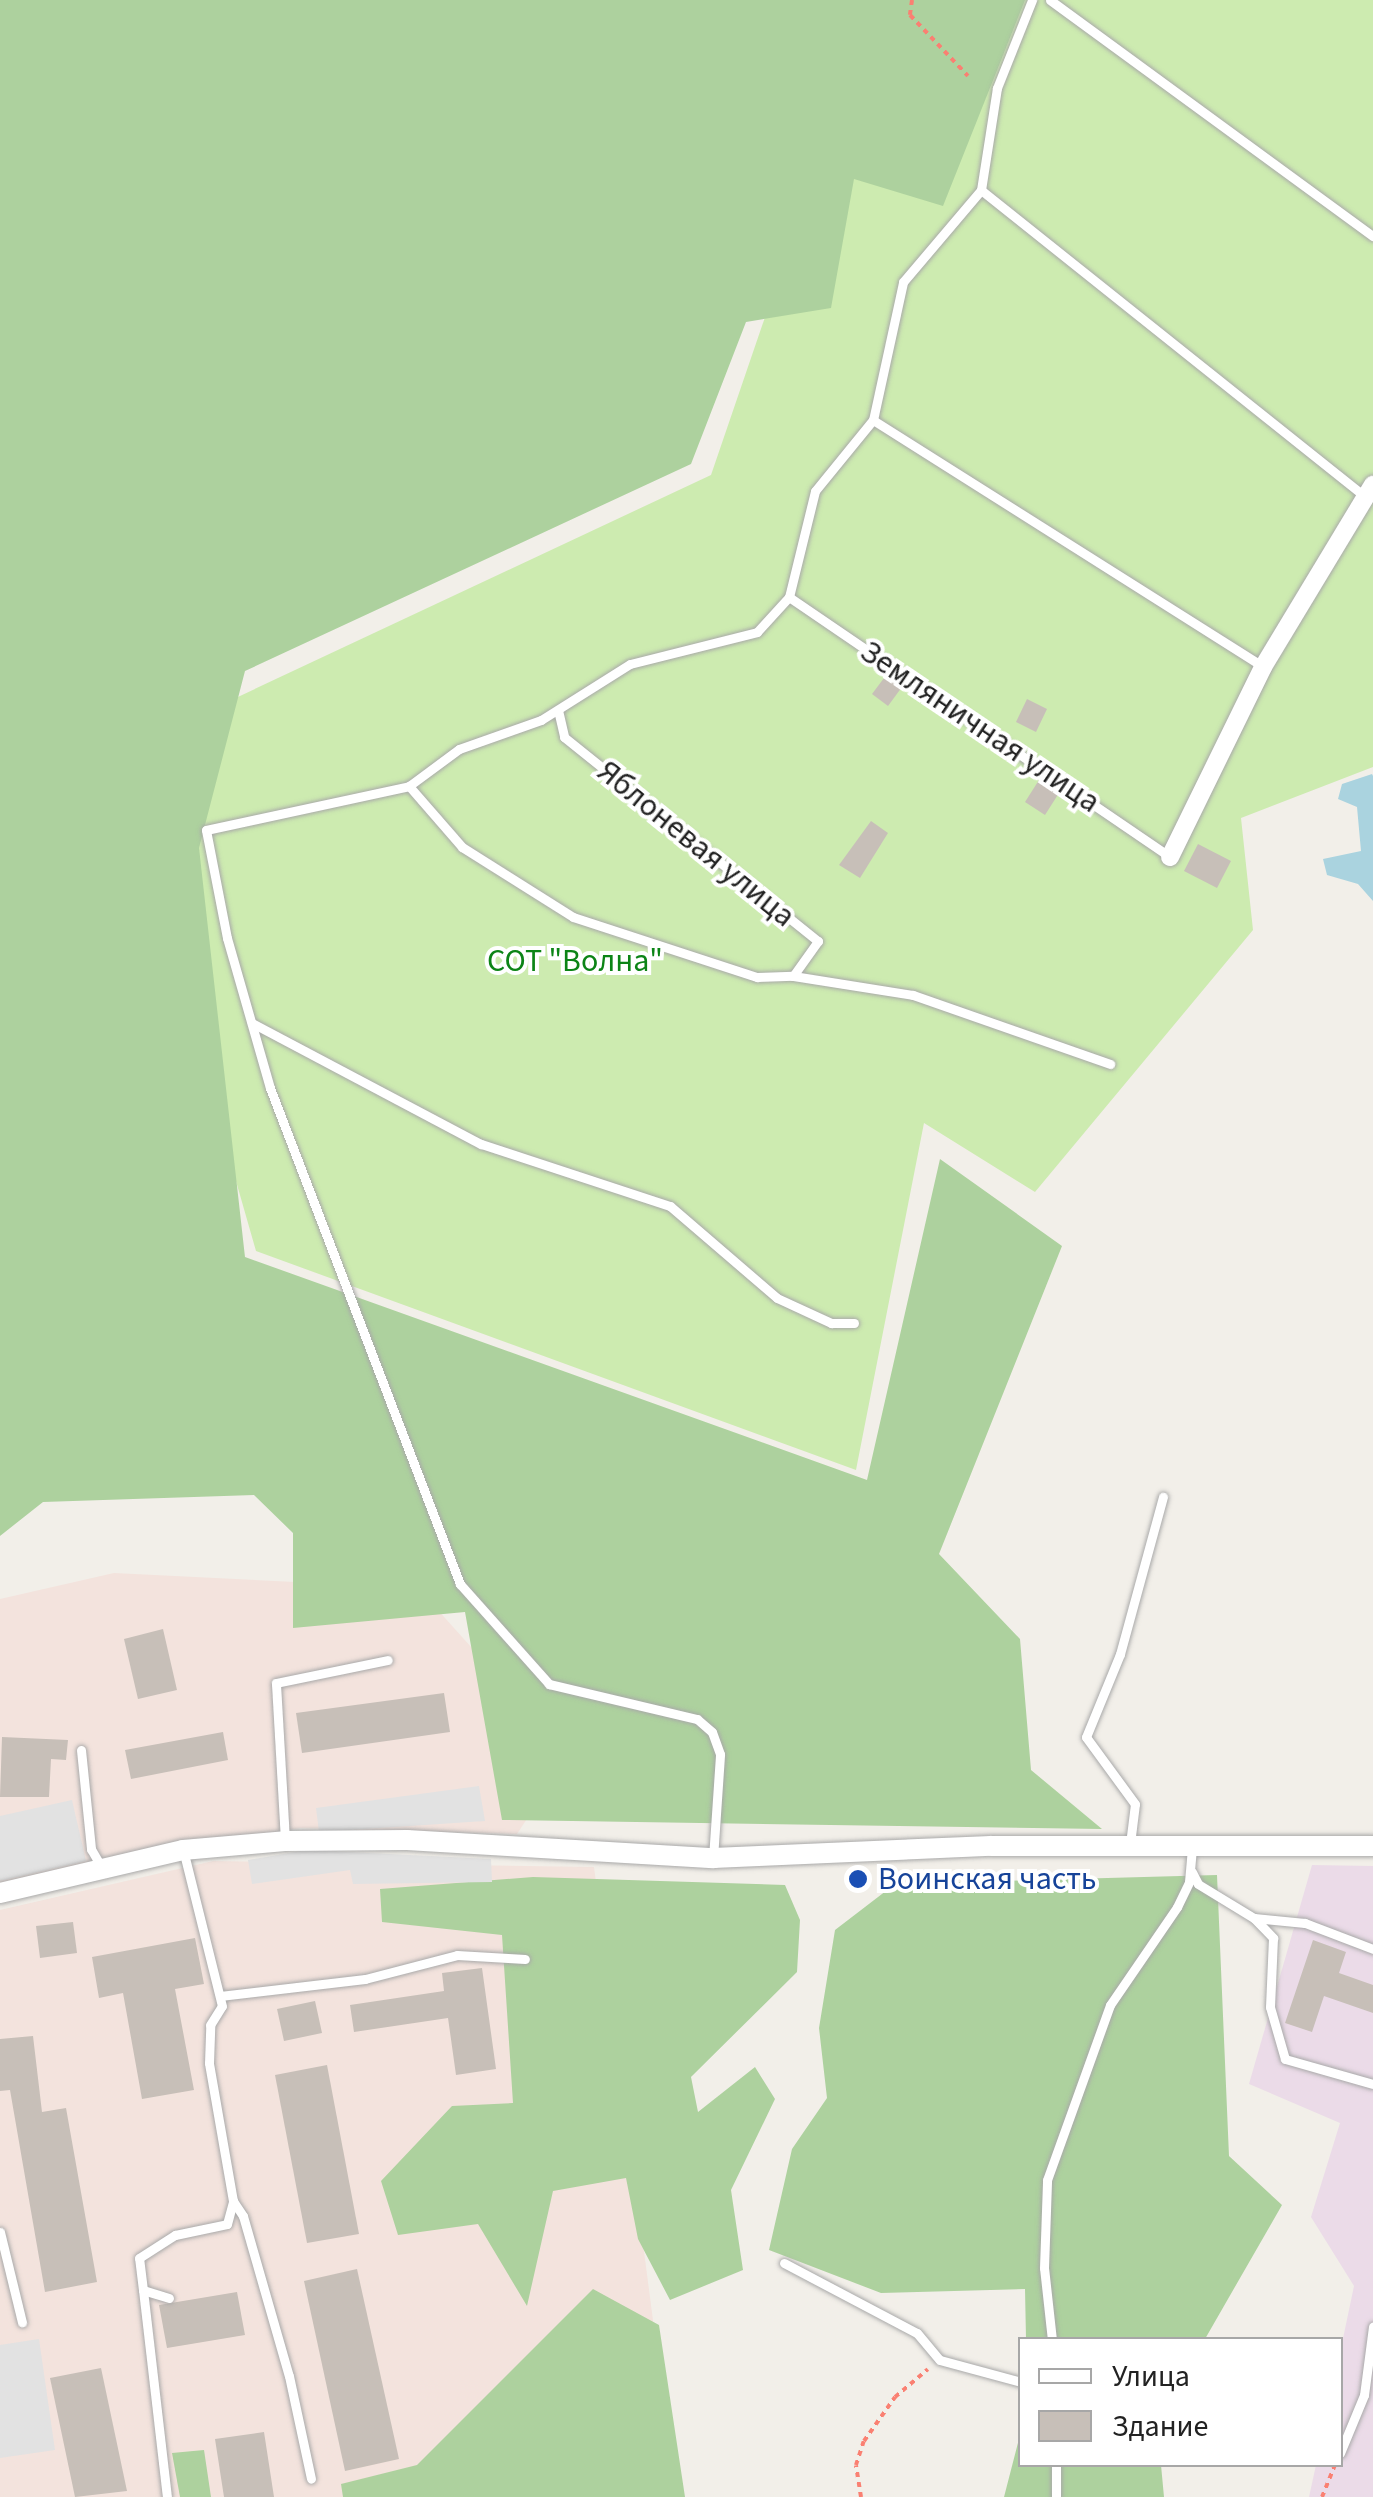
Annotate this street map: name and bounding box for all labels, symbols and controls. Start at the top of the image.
street label: Земляничная улица [853,633,1107,821]
street label: Яблоневая улица [589,753,803,935]
park label: СОТ "Волна" [487,942,663,980]
place label: Воинская часть [878,1860,1097,1898]
marker: Воинская часть [847,1868,869,1890]
legend [1018,2337,1343,2467]
text: Улица [1112,2355,1190,2398]
text: Здание [1112,2405,1208,2448]

